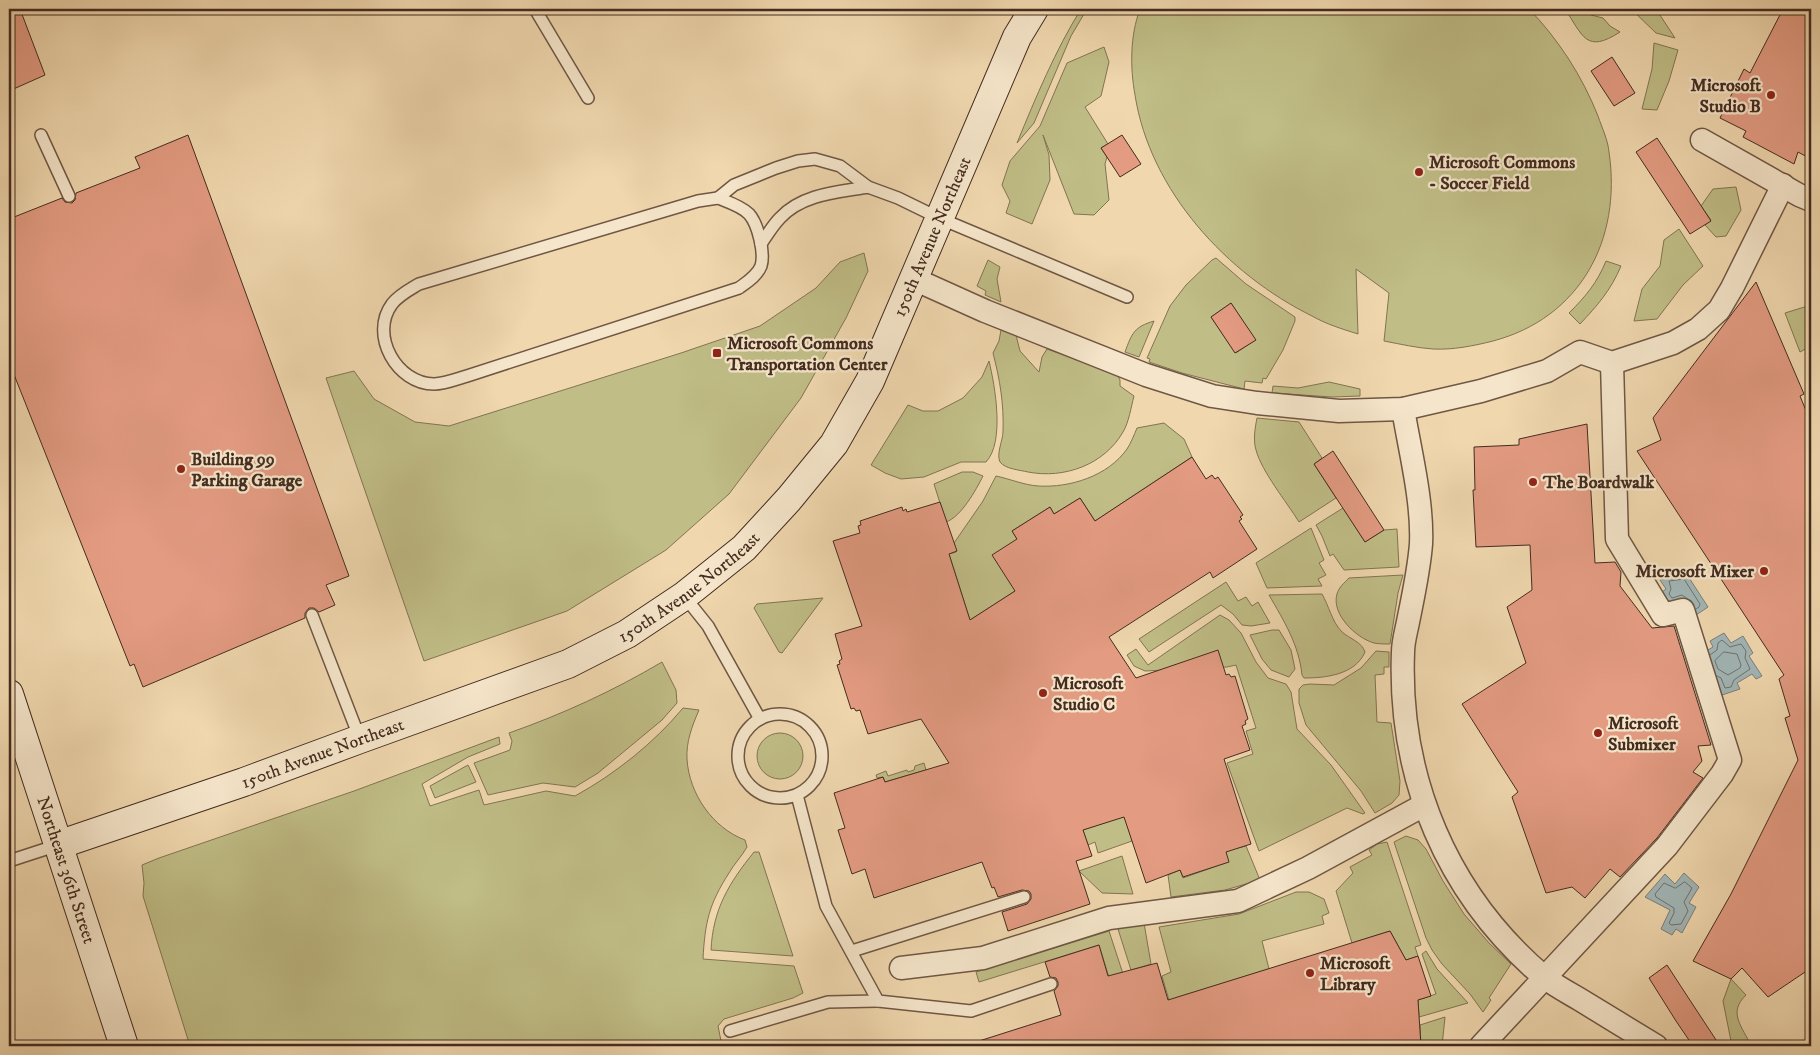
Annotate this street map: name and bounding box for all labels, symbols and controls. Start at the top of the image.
place label: Microsoft Studio B [1690,75,1761,118]
marker: Microsoft Studio B [1765,89,1777,101]
place label: Microsoft Commons - Soccer Field [1429,152,1575,195]
street label: 150th Avenue Northeast [889,153,977,320]
marker: Microsoft Commons - Soccer Field [1413,166,1425,178]
place label: Microsoft Commons Transportation Center [726,333,888,376]
marker: Microsoft Commons Transportation Center [711,347,723,359]
place label: Building 99 Parking Garage [191,449,303,492]
marker: Building 99 Parking Garage [175,463,187,475]
place label: The Boardwalk [1542,472,1655,494]
marker: The Boardwalk [1527,476,1539,488]
street label: 150th Avenue Northeast [615,528,765,648]
place label: Microsoft Mixer [1636,561,1754,583]
marker: Microsoft Mixer [1758,565,1770,577]
place label: Microsoft Studio C [1053,673,1124,716]
marker: Microsoft Studio C [1037,687,1049,699]
place label: Microsoft Submixer [1608,713,1679,756]
street label: 150th Avenue Northeast [238,714,407,794]
marker: Microsoft Submixer [1592,727,1604,739]
street label: Northeast 36th Street [31,794,100,947]
place label: Microsoft Library [1320,953,1391,996]
marker: Microsoft Library [1304,967,1316,979]

